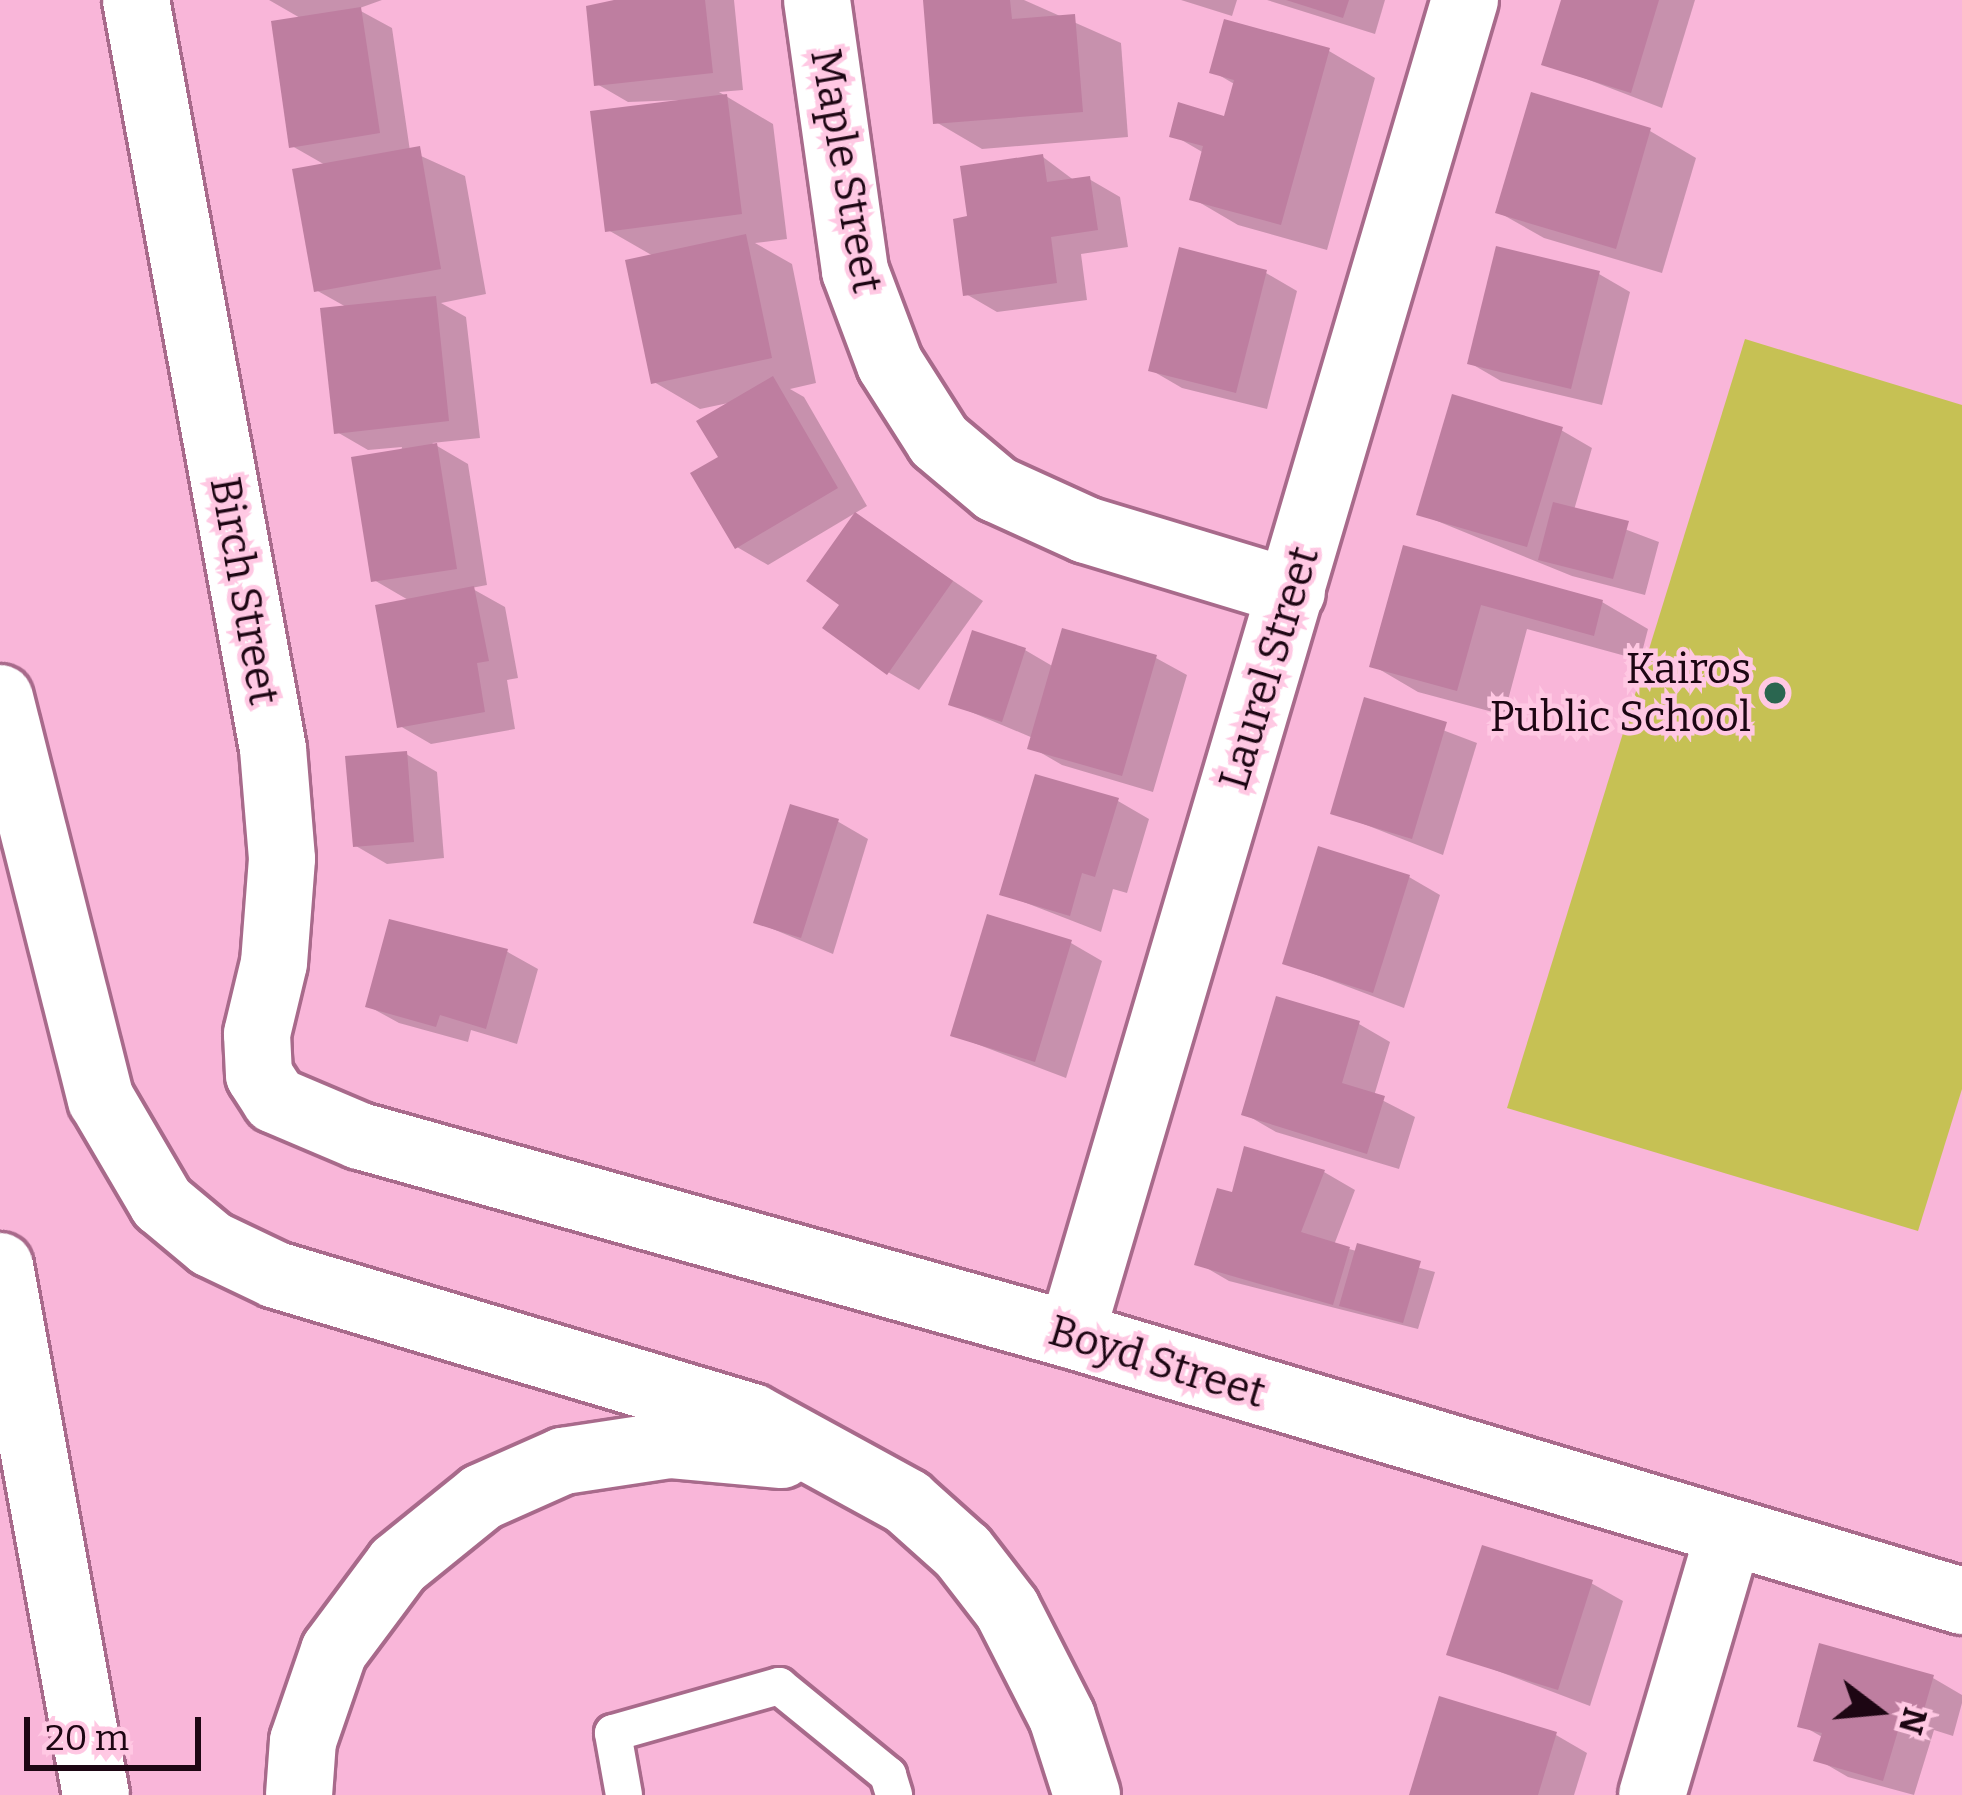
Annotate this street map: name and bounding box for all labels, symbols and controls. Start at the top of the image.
street label: Maple Street [800,45,892,297]
street label: Birch Street [199,473,289,709]
street label: Laurel Street [1208,540,1330,796]
place label: Kairos Public School [1490,644,1751,742]
marker: Kairos Public School [1762,680,1788,706]
street label: Boyd Street [1043,1305,1271,1419]
north arrow [1818,1651,1938,1771]
scale bar [30,1693,207,1767]
text: N [1890,1703,1935,1739]
text: 20 m [45,1716,129,1760]

